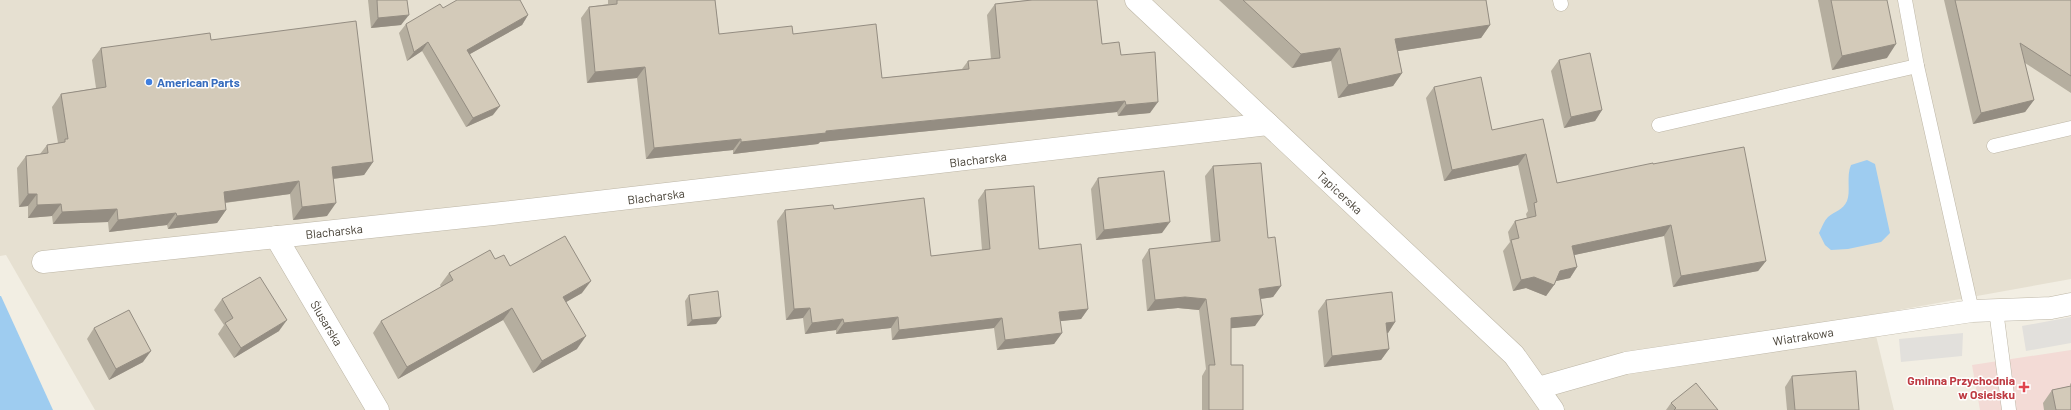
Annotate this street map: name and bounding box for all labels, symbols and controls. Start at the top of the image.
place label: American Parts [157,75,240,89]
marker: American Parts [144,77,154,87]
street label: Blacharska [949,149,1007,169]
street label: Tapicerska [1314,167,1366,217]
street label: Blacharska [627,186,685,206]
street label: Blacharska [305,221,363,241]
street label: Ślusarska [308,298,346,348]
street label: Wiatrakowa [1772,324,1834,348]
place label: Gminna Przychodnia w Osielsku [1907,373,2015,401]
marker: Gminna Przychodnia w Osielsku [2018,381,2030,393]

